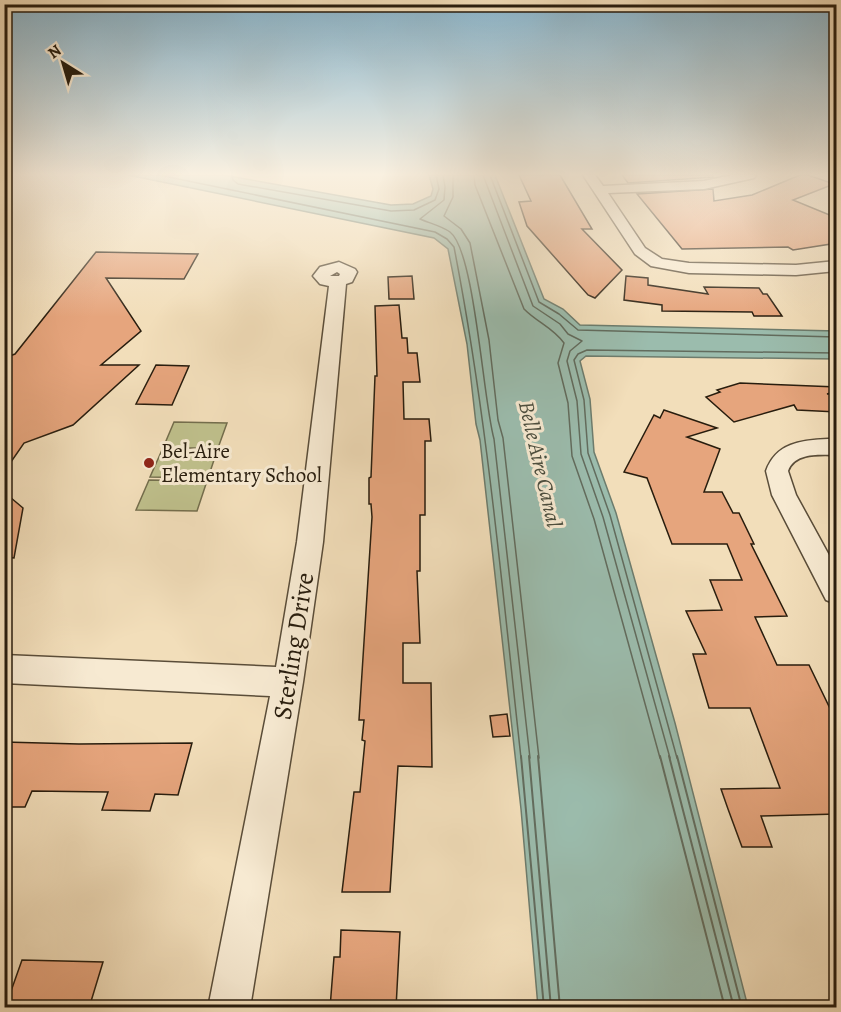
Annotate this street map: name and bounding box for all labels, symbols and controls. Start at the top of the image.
north arrow [33,33,93,93]
text: N [43,39,66,64]
water label: Belle Aire Canal [511,398,569,531]
place label: Bel-Aire Elementary School [161,437,322,489]
marker: Bel-Aire Elementary School [142,456,156,470]
street label: Sterling Drive [265,570,322,722]

